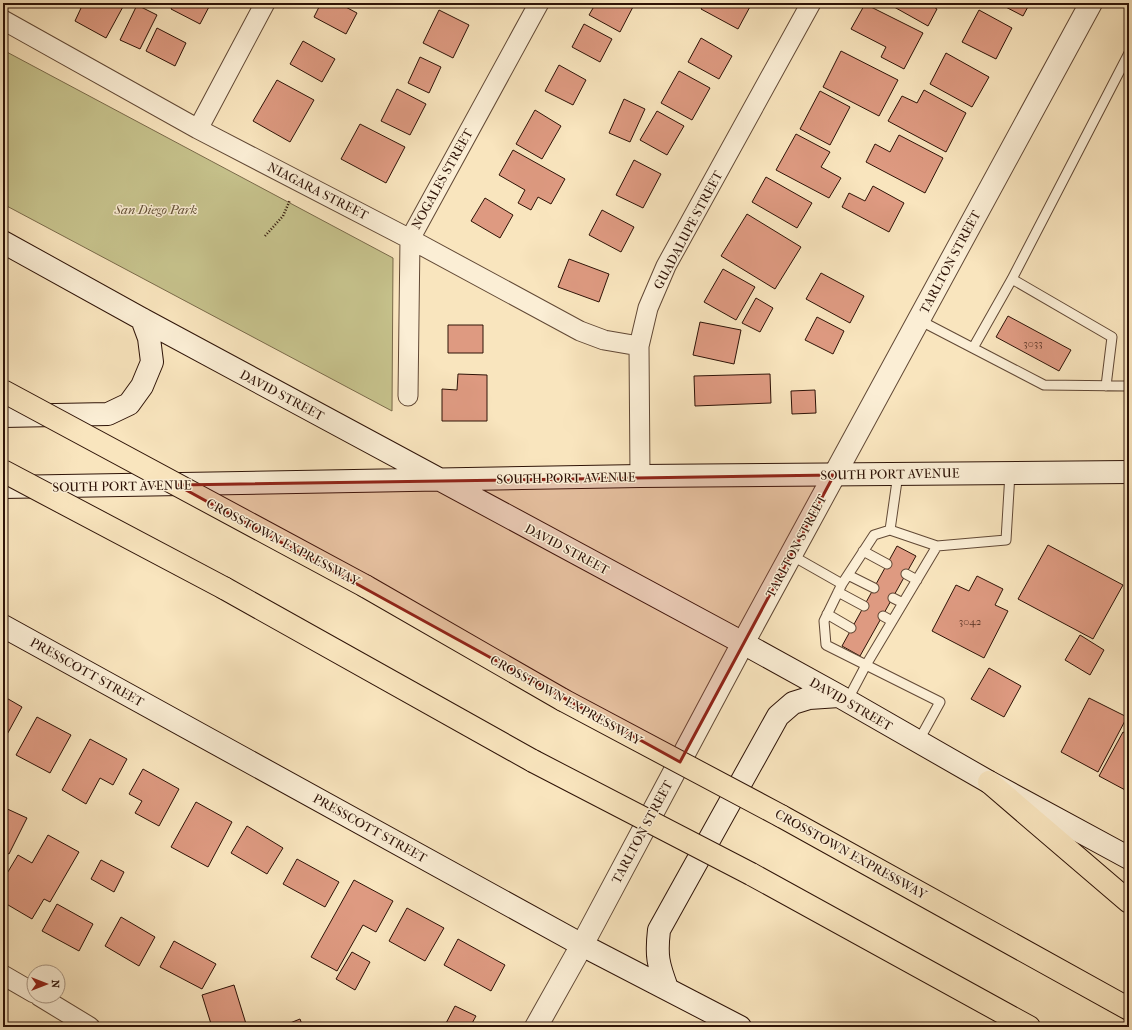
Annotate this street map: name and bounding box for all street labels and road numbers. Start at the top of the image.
street label: NOGALES STREET [408,126,476,232]
street label: NIAGARA STREET [265,159,371,223]
street label: GUADALUPE STREET [650,168,726,292]
street label: TARLTON STREET [916,208,984,316]
street label: DAVID STREET [237,367,327,424]
street label: SOUTH PORT AVENUE [820,465,960,483]
street label: SOUTH PORT AVENUE [496,469,636,487]
street label: SOUTH PORT AVENUE [52,477,192,495]
street label: TARLTON STREET [762,492,830,600]
street label: CROSSTOWN EXPRESSWAY [204,495,363,589]
street label: DAVID STREET [522,521,612,578]
street label: PRESSCOTT STREET [27,634,147,710]
street label: CROSSTOWN EXPRESSWAY [488,652,645,749]
street label: DAVID STREET [807,674,895,734]
street label: TARLTON STREET [608,778,676,886]
street label: PRESSCOTT STREET [310,790,430,866]
street label: CROSSTOWN EXPRESSWAY [773,806,930,903]

